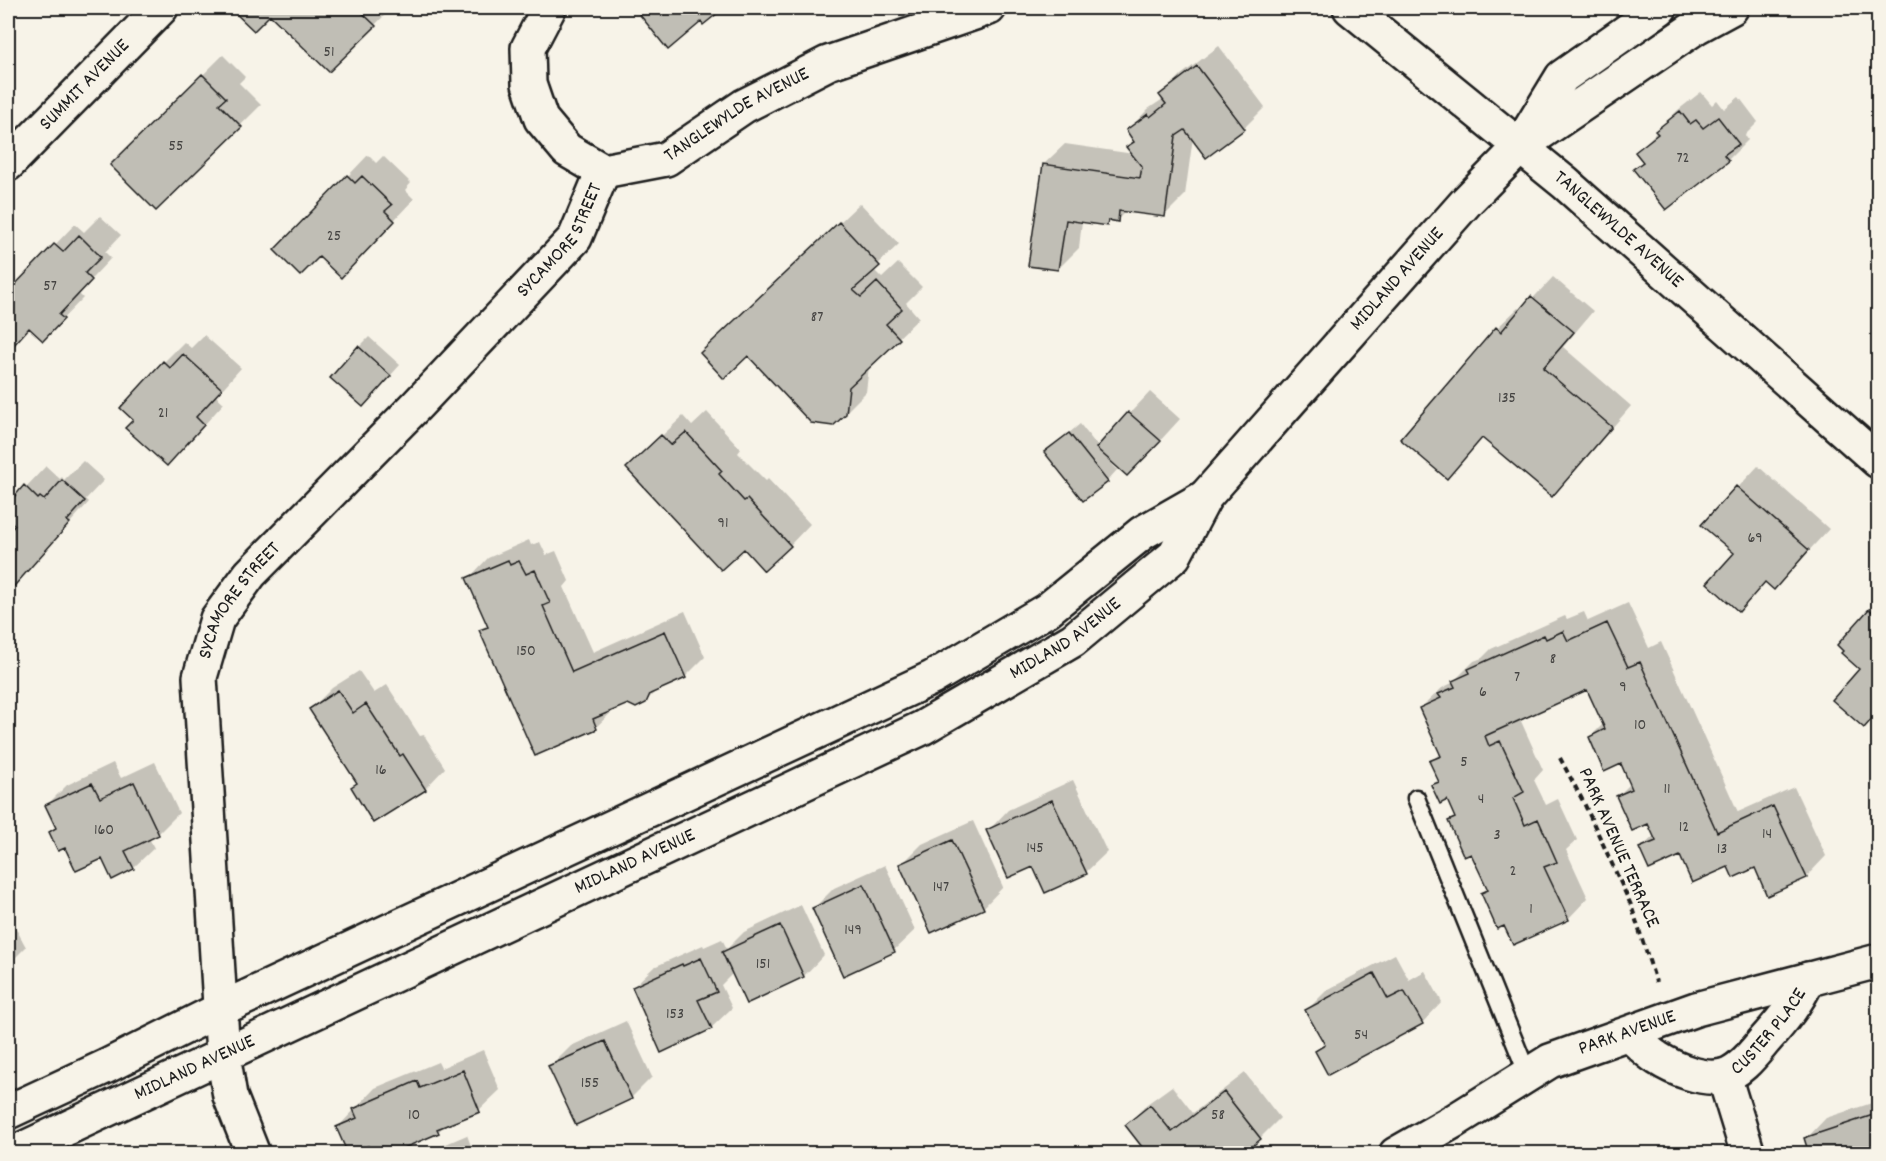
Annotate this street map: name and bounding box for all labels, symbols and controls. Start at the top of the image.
street label: SUMMIT AVENUE [33,33,137,138]
house number: 51 [324,41,334,64]
street label: TANGLEWYLDE AVENUE [659,61,814,170]
house number: 55 [169,135,183,158]
house number: 72 [1676,147,1690,170]
street label: TANGLEWYLDE AVENUE [1547,165,1689,295]
street label: SYCAMORE STREET [511,179,610,305]
street label: MIDLAND AVENUE [1344,221,1451,338]
house number: 25 [327,225,341,248]
house number: 57 [43,275,57,298]
house number: 87 [811,306,823,329]
house number: 135 [1498,387,1516,410]
house number: 21 [158,402,168,425]
house number: 91 [718,512,728,535]
house number: 69 [1747,527,1763,550]
street label: SYCAMORE STREET [192,536,288,663]
street label: MIDLAND AVENUE [1005,591,1128,688]
house number: 150 [516,640,536,663]
house number: 8 [1550,648,1556,671]
house number: 7 [1514,666,1520,689]
house number: 9 [1619,676,1627,699]
house number: 6 [1479,681,1487,704]
house number: 10 [1634,714,1646,737]
house number: 5 [1460,751,1468,774]
house number: 16 [375,759,387,782]
street label: PARK AVENUE TERRACE [1570,763,1666,933]
house number: 11 [1663,778,1671,801]
house number: 4 [1478,788,1484,811]
house number: 12 [1679,816,1689,839]
house number: 160 [94,819,114,842]
street label: MIDLAND AVENUE [570,822,700,903]
house number: 14 [1762,823,1772,846]
house number: 3 [1493,824,1501,847]
house number: 145 [1026,837,1044,860]
house number: 13 [1717,838,1727,861]
house number: 2 [1510,860,1517,883]
house number: 147 [933,876,949,899]
house number: 1 [1529,898,1533,921]
house number: 149 [844,919,862,942]
house number: 151 [756,953,770,976]
street label: CUSTER PLACE [1725,983,1814,1083]
house number: 153 [666,1003,684,1026]
street label: PARK AVENUE [1575,1003,1680,1064]
house number: 54 [1354,1024,1368,1047]
street label: MIDLAND AVENUE [130,1028,260,1109]
house number: 155 [581,1072,599,1095]
house number: 10 [408,1104,420,1127]
house number: 58 [1211,1104,1225,1127]

